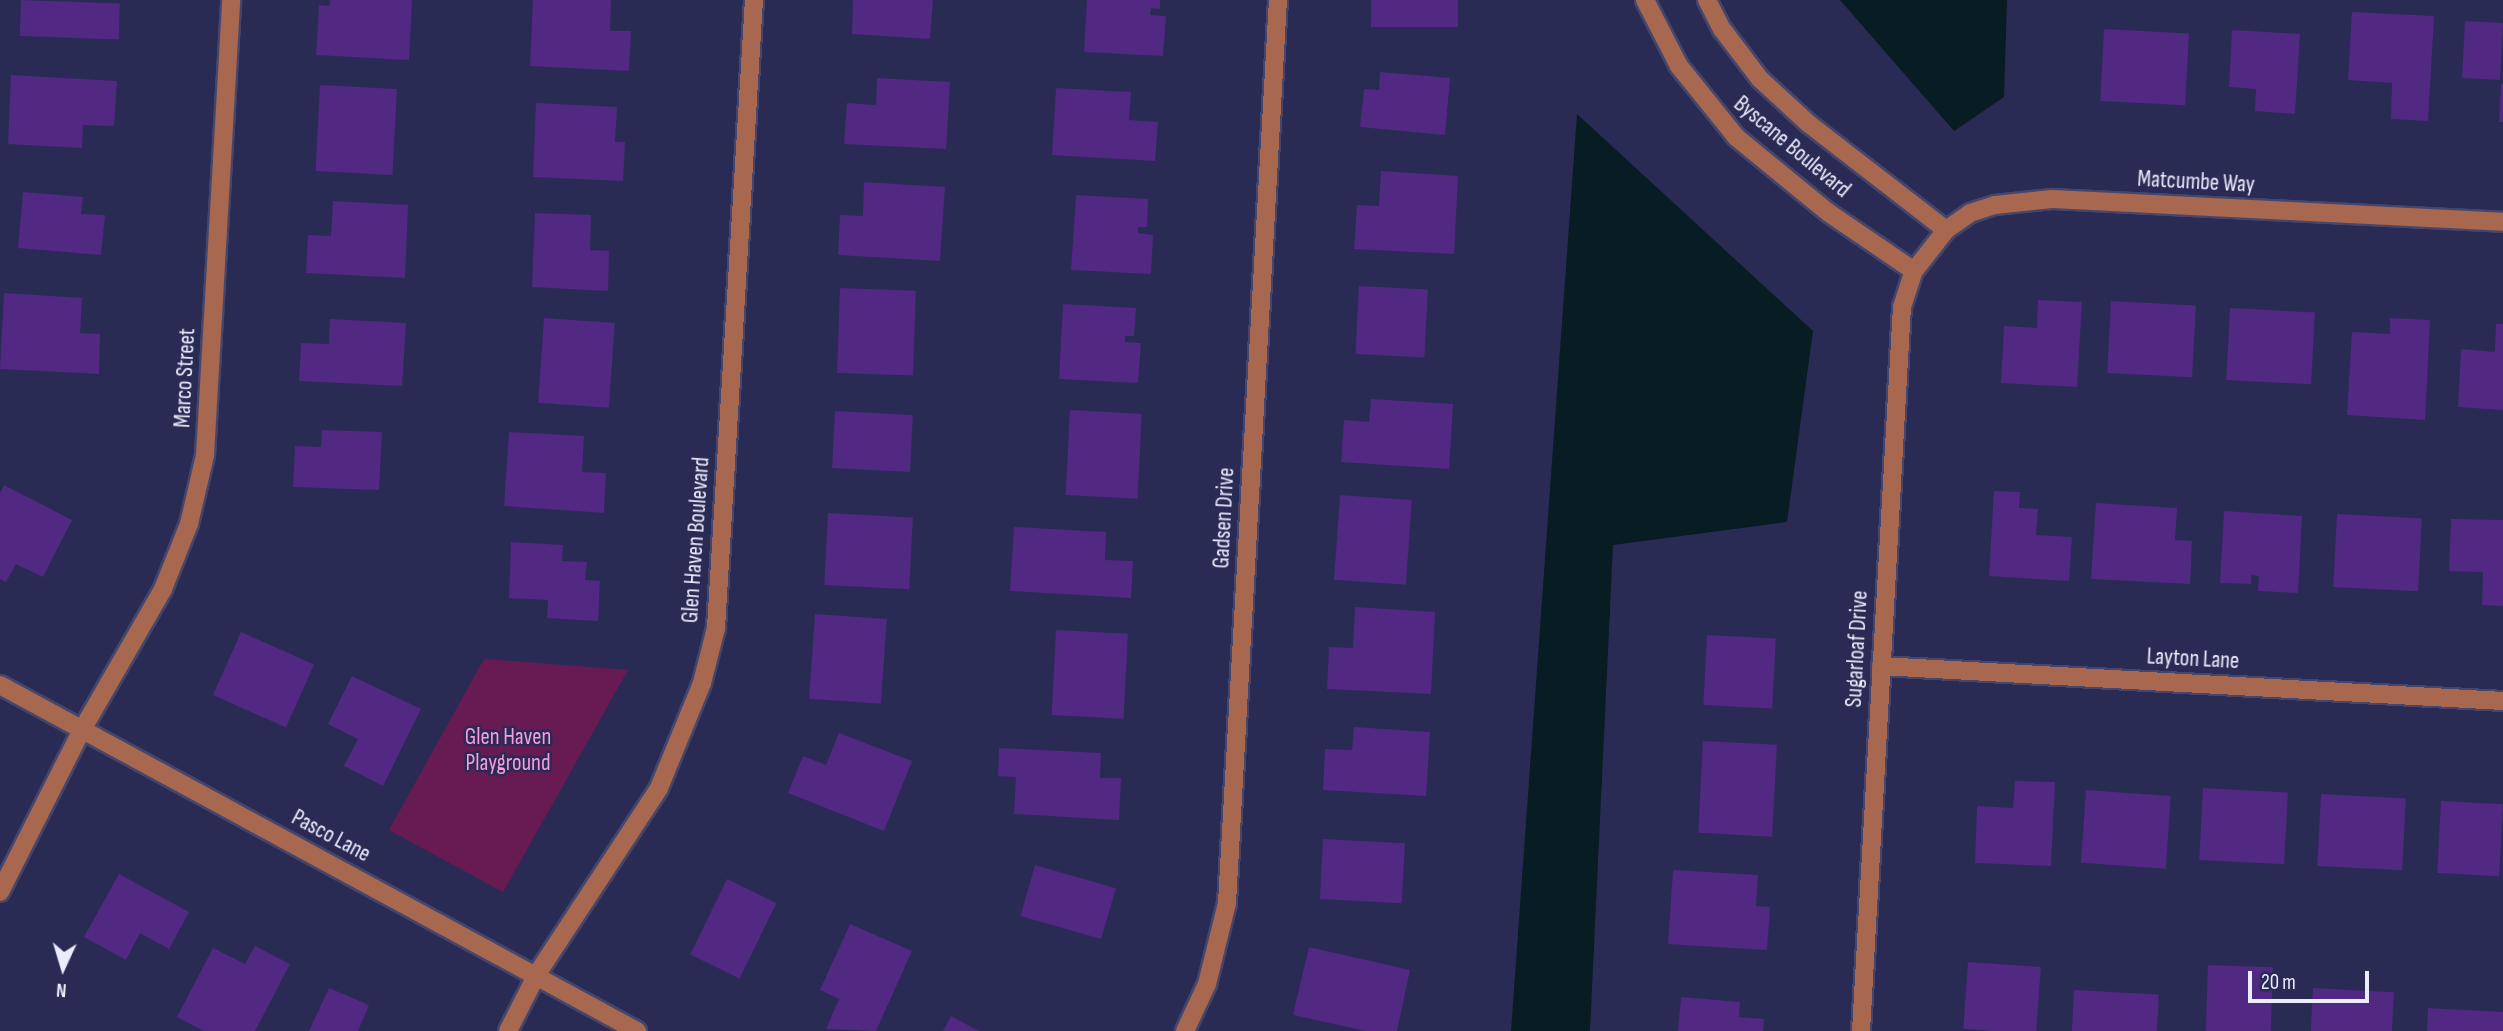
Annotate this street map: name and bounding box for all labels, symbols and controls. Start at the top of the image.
street label: Byscane Boulevard [1728,90,1856,204]
street label: Matcumbe Way [2137,165,2255,199]
street label: Marco Street [169,328,201,428]
street label: Glen Haven Boulevard [676,456,716,624]
street label: Gadsen Drive [1208,467,1240,569]
street label: Sugarloaf Drive [1840,590,1874,708]
street label: Layton Lane [2146,643,2240,675]
park label: Glen Haven Playground [465,723,551,777]
street label: Pasco Lane [287,804,375,868]
north arrow [28,933,98,1003]
scale bar [2251,958,2372,1002]
text: 20 m [2261,970,2296,995]
text: N [56,978,67,1001]

